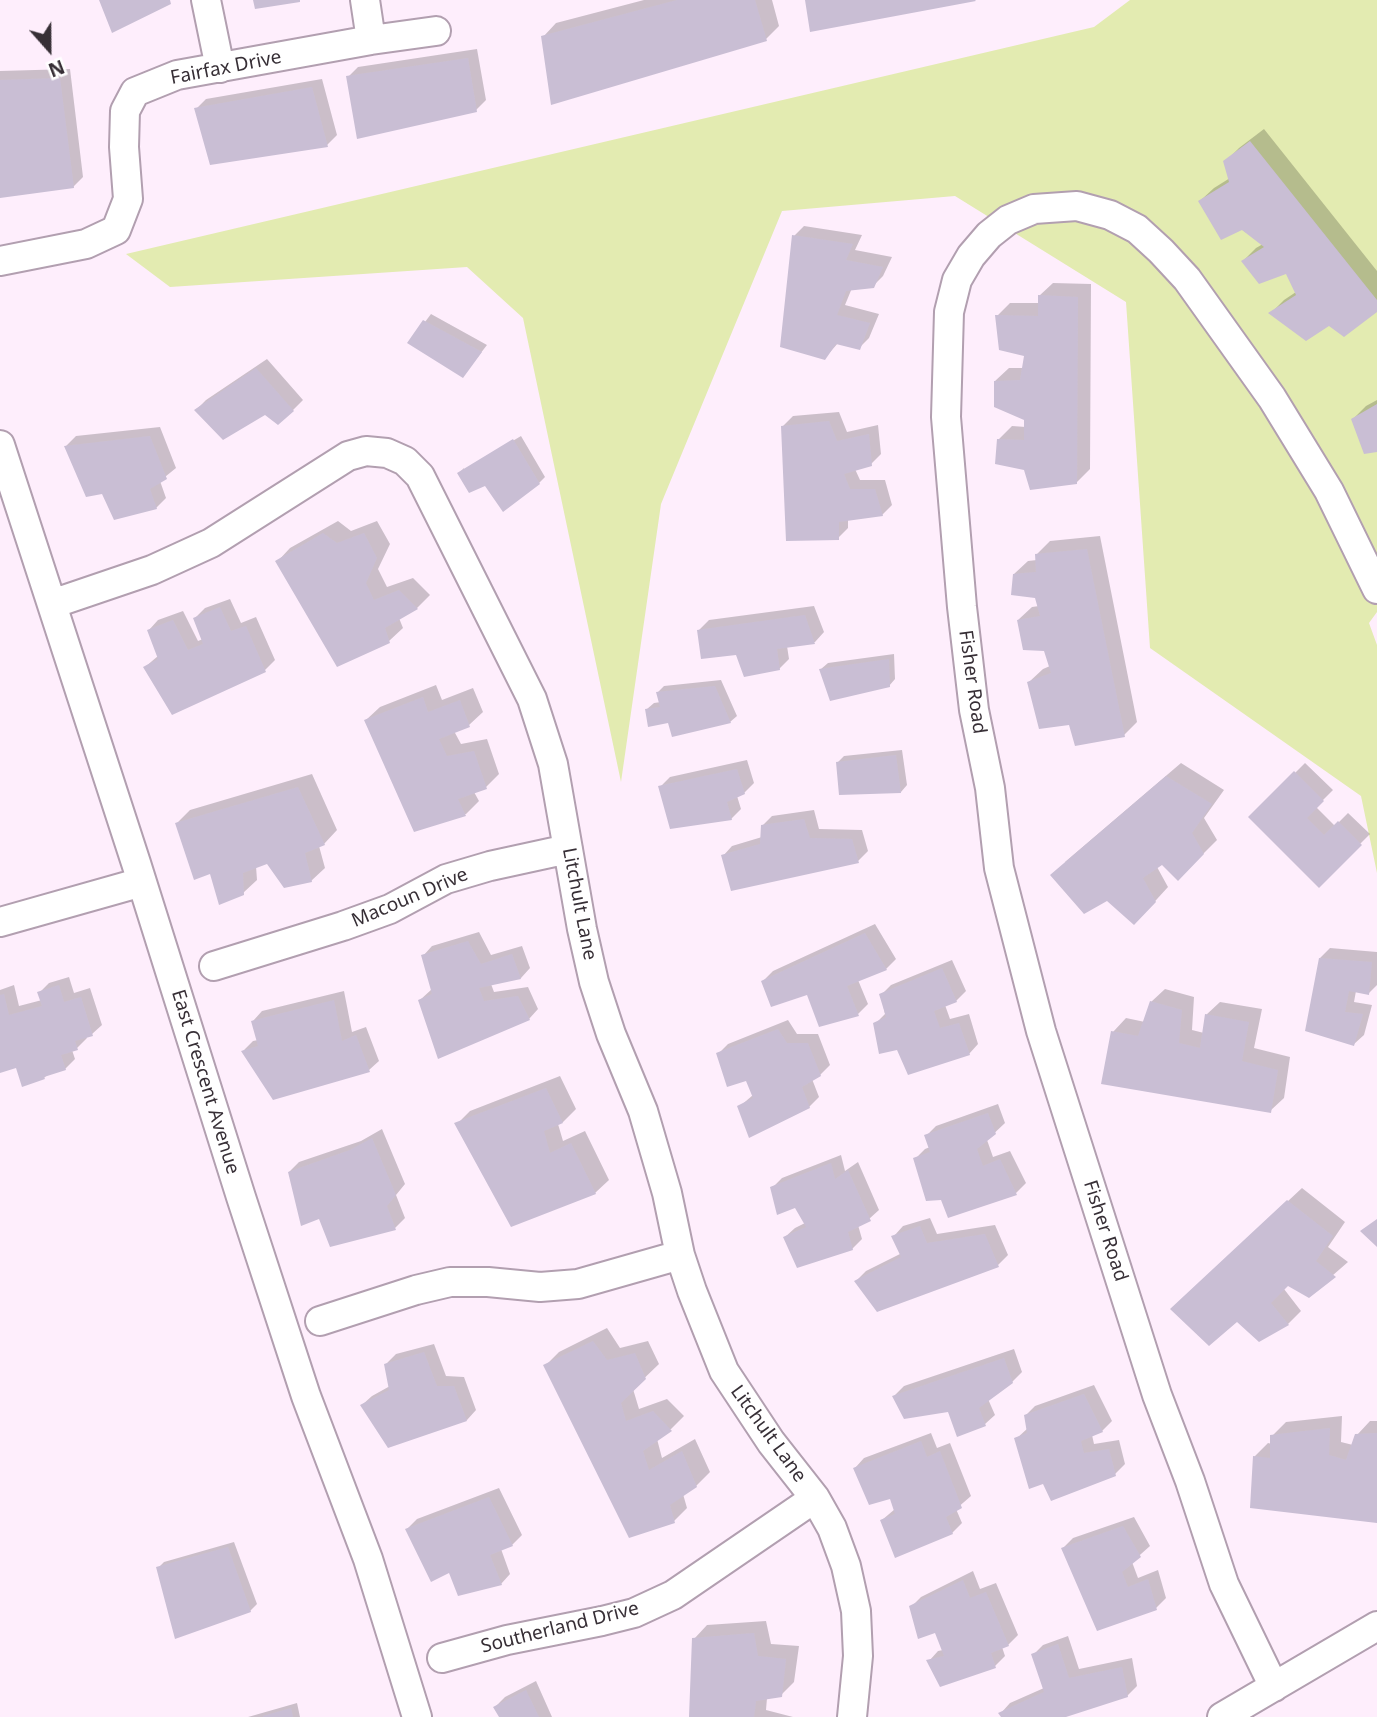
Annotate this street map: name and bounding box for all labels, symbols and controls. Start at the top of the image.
north arrow [14,14,84,84]
street label: Fairfax Drive [169,46,283,90]
text: N [45,54,68,84]
street label: Fisher Road [953,629,991,735]
street label: Litchult Lane [557,846,601,962]
street label: Macoun Drive [349,863,471,933]
street label: East Crescent Avenue [166,987,244,1177]
street label: Fisher Road [1078,1178,1132,1284]
street label: Litchult Lane [725,1381,811,1487]
street label: Southerland Drive [479,1597,641,1659]

